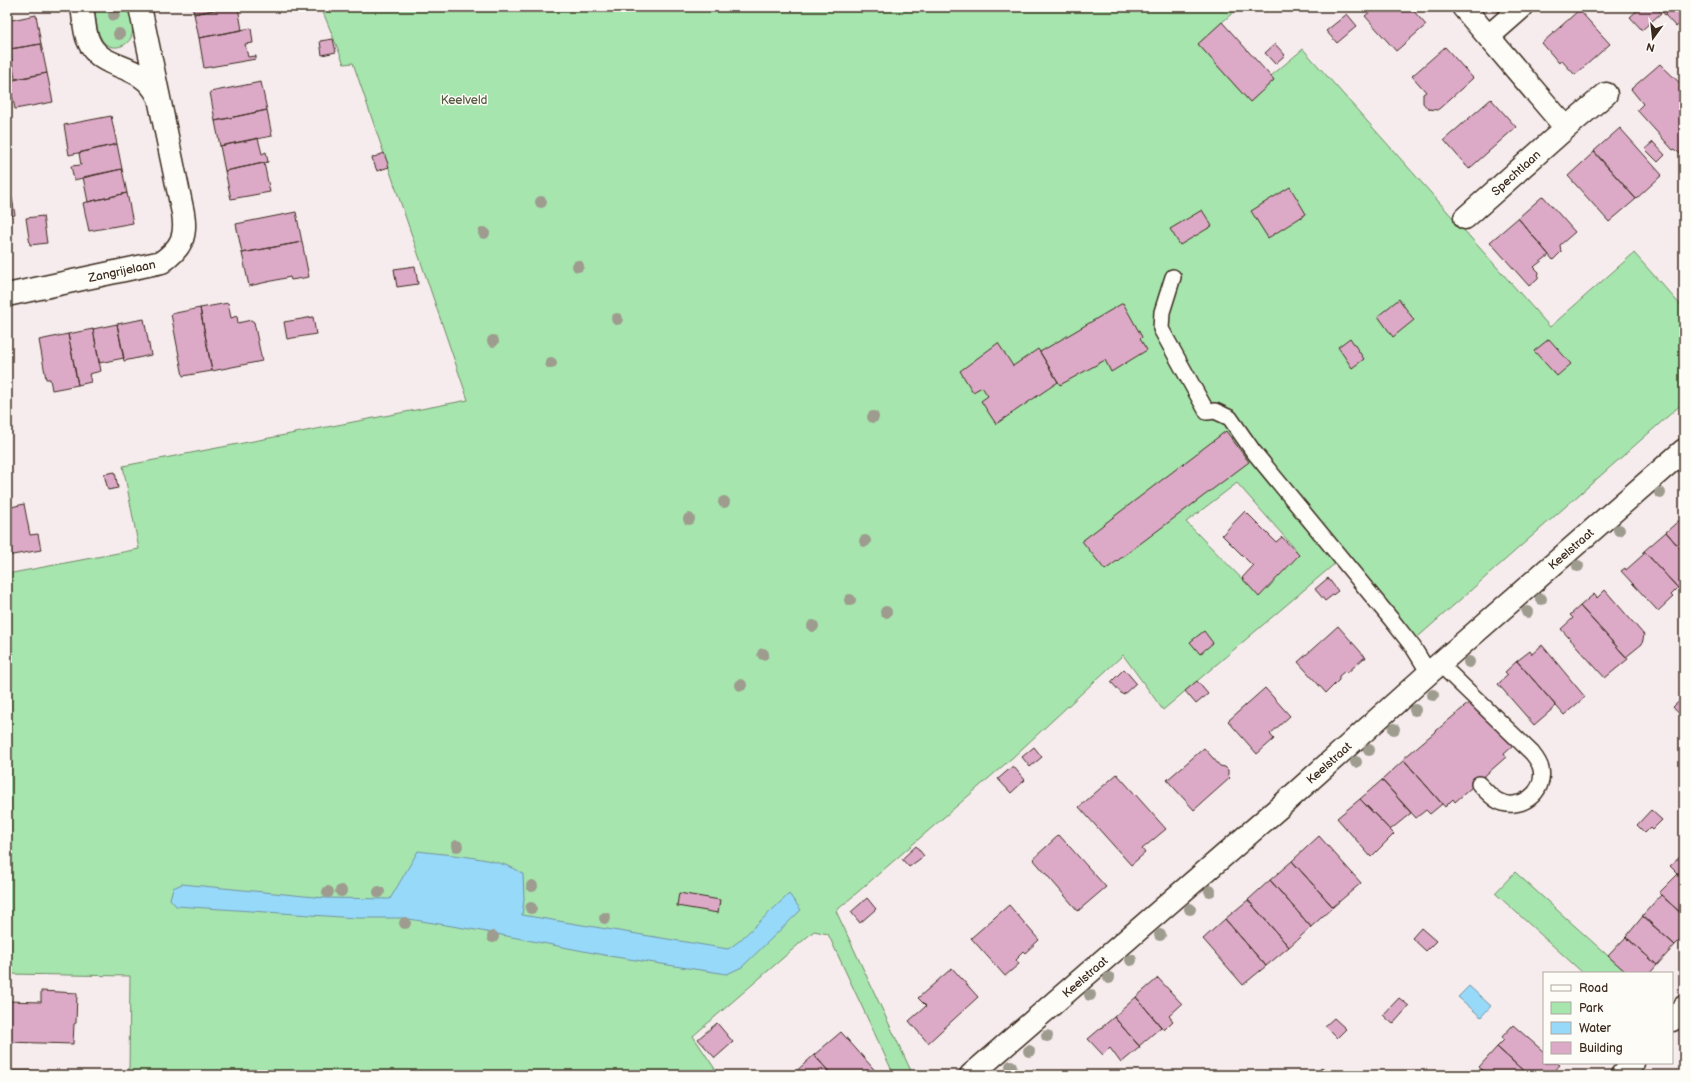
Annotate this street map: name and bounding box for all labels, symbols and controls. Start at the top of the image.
north arrow [1633,18,1673,58]
text: N [1645,40,1656,55]
park label: Keelveld [441,93,487,108]
street label: Spechtlaan [1489,147,1544,199]
street label: Zangrijelaan [86,257,157,286]
street label: Keelstraat [1545,525,1597,573]
street label: Keelstraat [1304,739,1355,788]
street label: Keelstraat [1059,953,1111,1001]
legend [1543,972,1673,1064]
text: Road [1579,981,1608,996]
text: Park [1579,1001,1603,1016]
text: Water [1579,1021,1611,1036]
text: Building [1579,1041,1623,1056]

